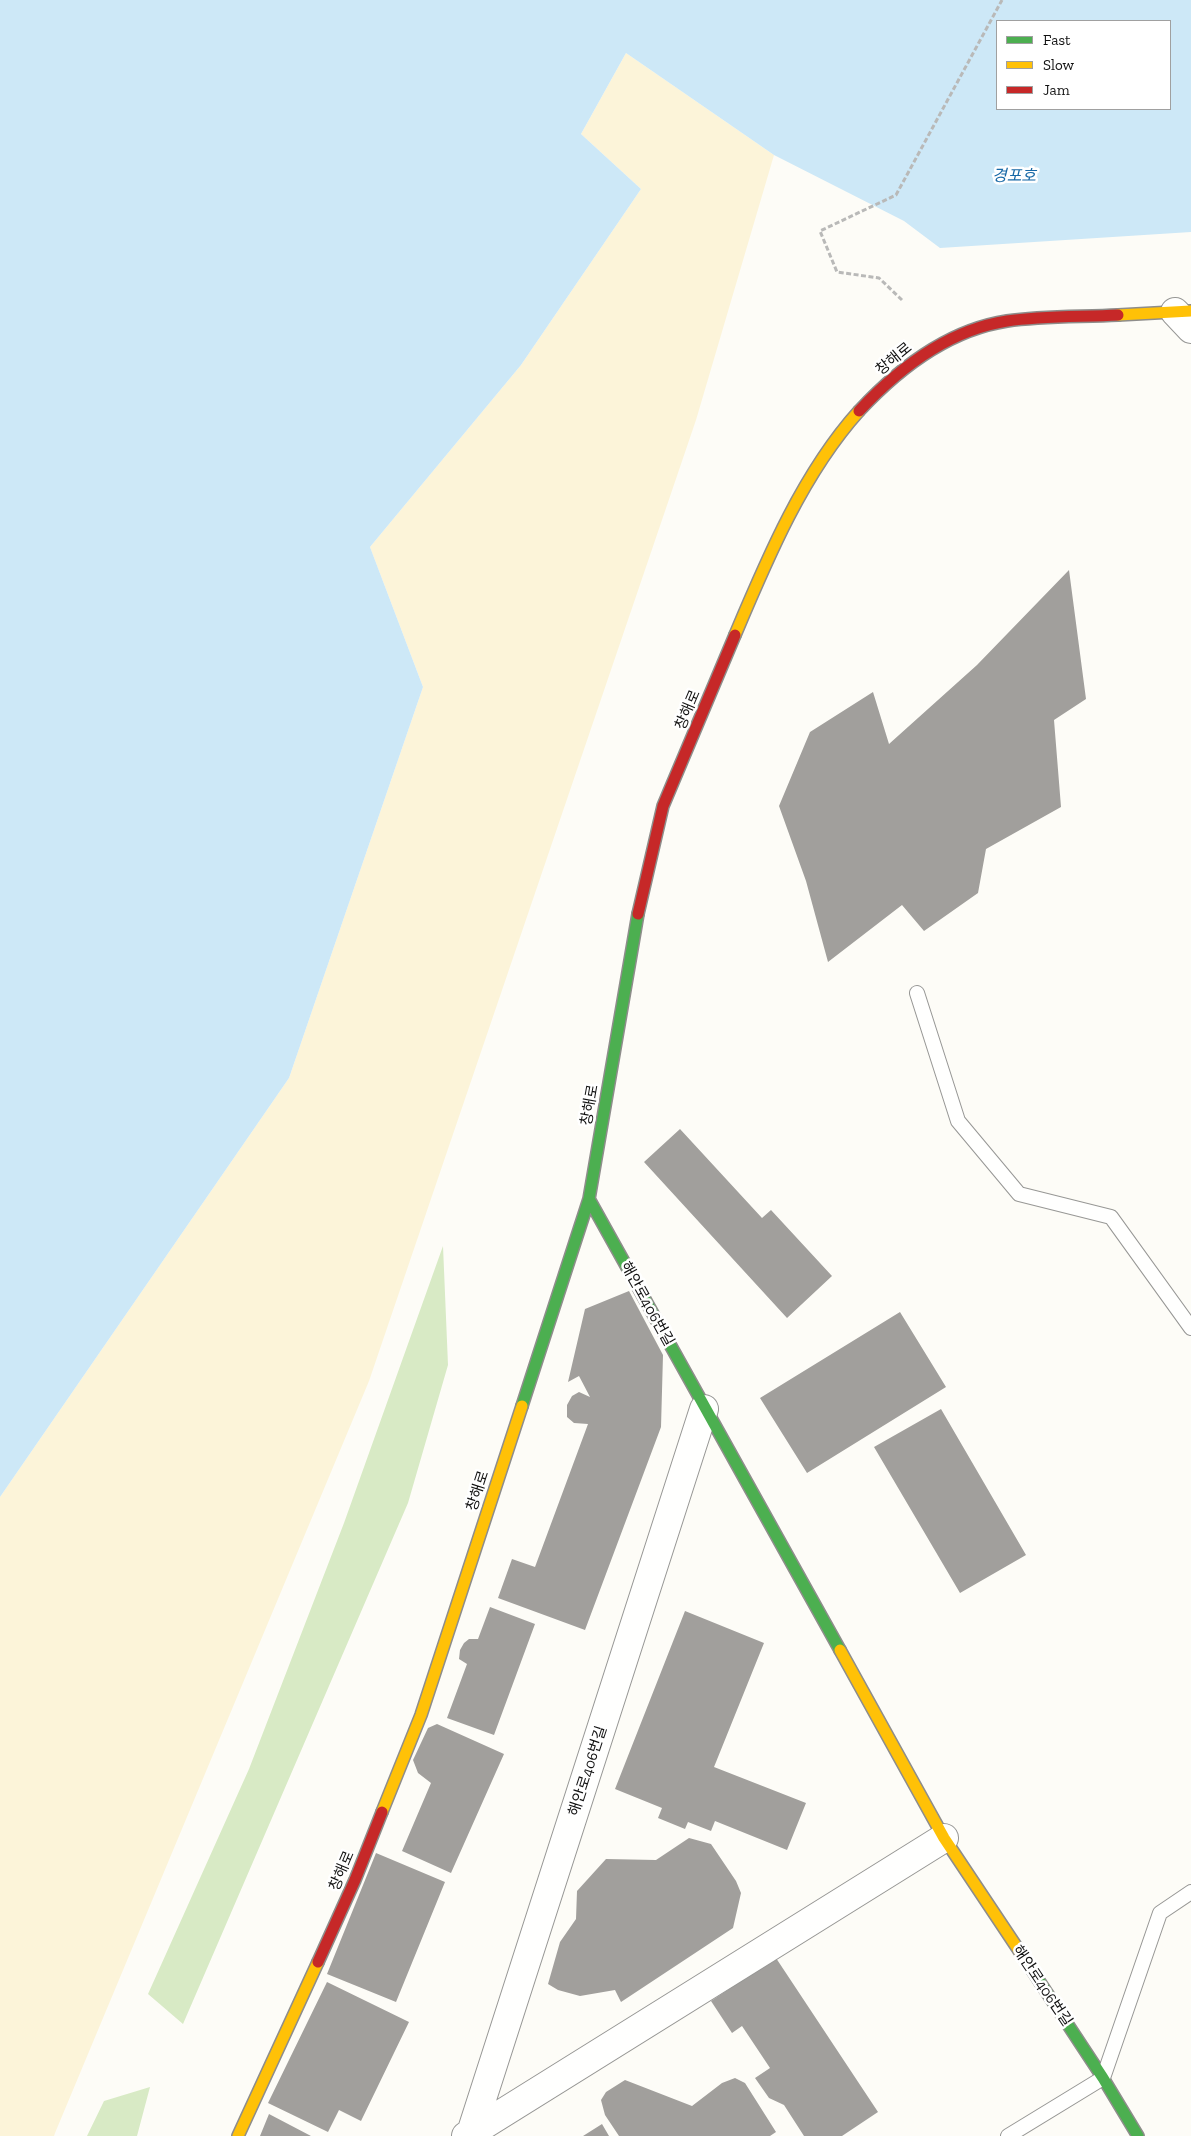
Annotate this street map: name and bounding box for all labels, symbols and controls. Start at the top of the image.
legend [996,20,1171,110]
text: Fast [1043,31,1071,49]
text: Slow [1043,56,1074,74]
text: Jam [1043,81,1070,99]
water label: 경포호 [992,166,1036,186]
street label: 창해로 [872,339,916,379]
street label: 창해로 [672,687,704,733]
street label: 창해로 [578,1083,602,1127]
street label: 해안로406번길 [616,1259,678,1349]
street label: 창해로 [463,1469,493,1513]
street label: 해안로406번길 [565,1724,611,1818]
street label: 창해로 [326,1848,358,1894]
street label: 해안로406번길 [1008,1942,1076,2030]

